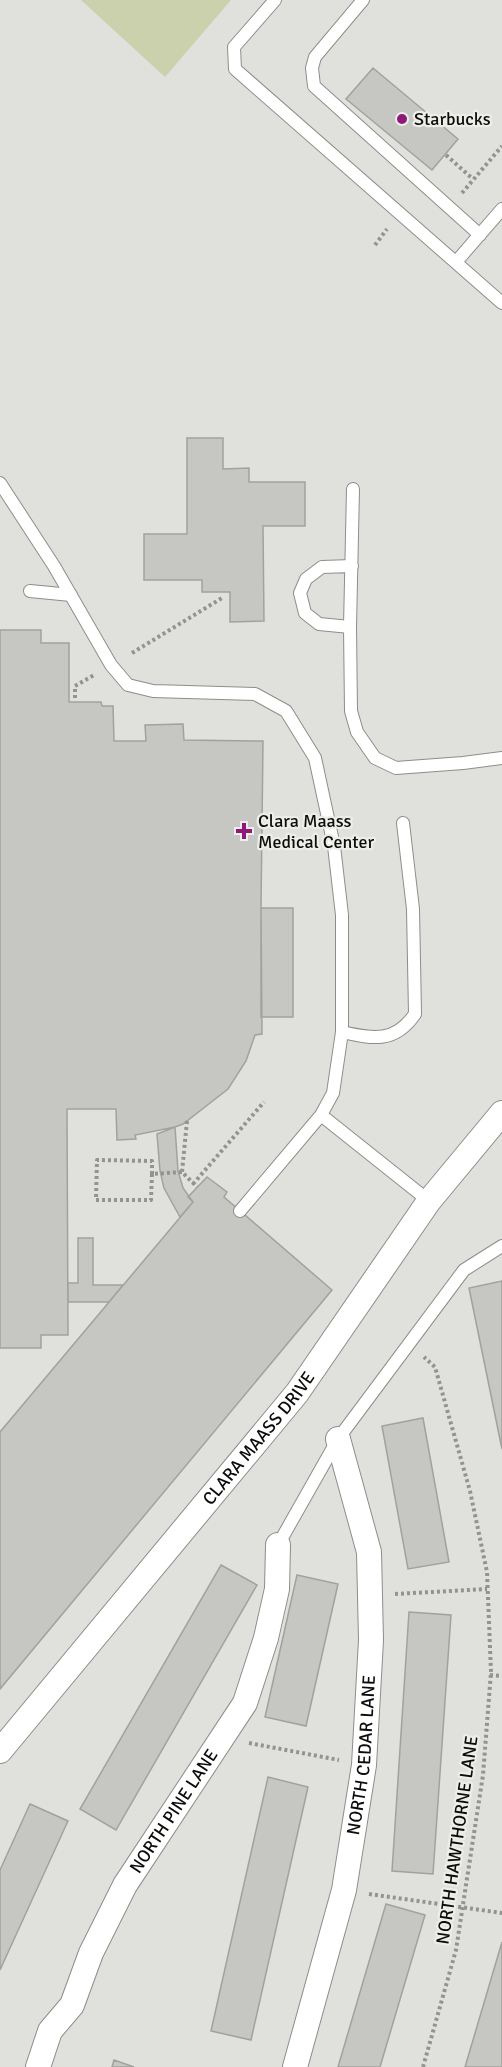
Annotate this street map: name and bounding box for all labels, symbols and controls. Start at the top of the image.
place label: Starbucks [414,108,491,130]
marker: Starbucks [395,112,409,126]
place label: Clara Maass Medical Center [258,810,374,853]
marker: Clara Maass Medical Center [235,822,253,840]
street label: CLARA MAASS DRIVE [198,1367,320,1509]
street label: NORTH CEDAR LANE [342,1674,380,1836]
street label: NORTH HAWTHORNE LANE [431,1734,483,1946]
street label: NORTH PINE LANE [125,1745,223,1877]

